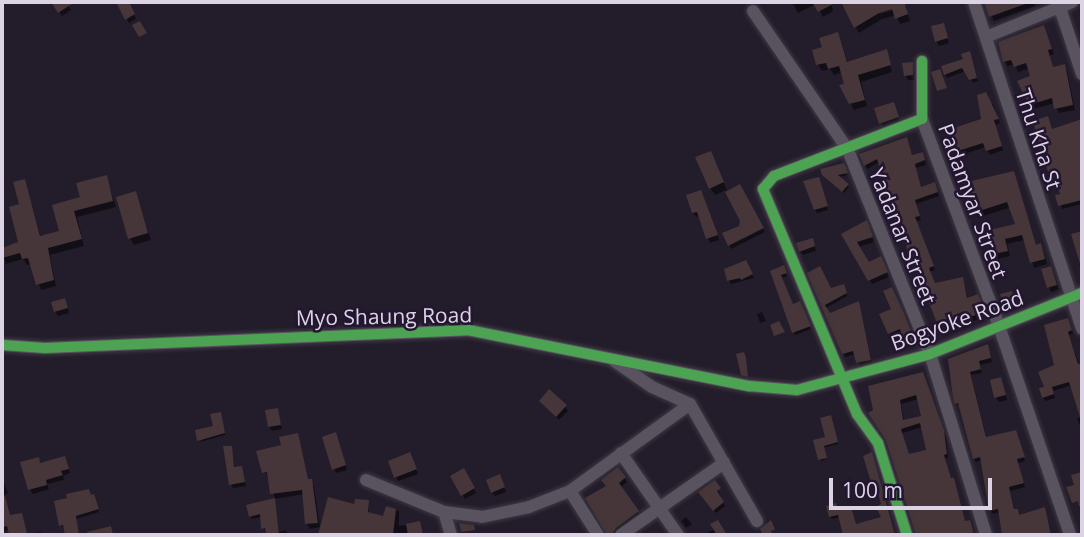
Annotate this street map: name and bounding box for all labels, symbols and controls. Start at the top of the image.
street label: Thu Kha St [1011,85,1067,193]
street label: Padamyar Street [933,120,1013,282]
street label: Yadanar Street [864,164,942,308]
street label: Bogyoke Road [887,284,1027,356]
street label: Myo Shaung Road [296,302,472,330]
scale bar [832,463,995,507]
text: 100 m [842,476,903,504]

